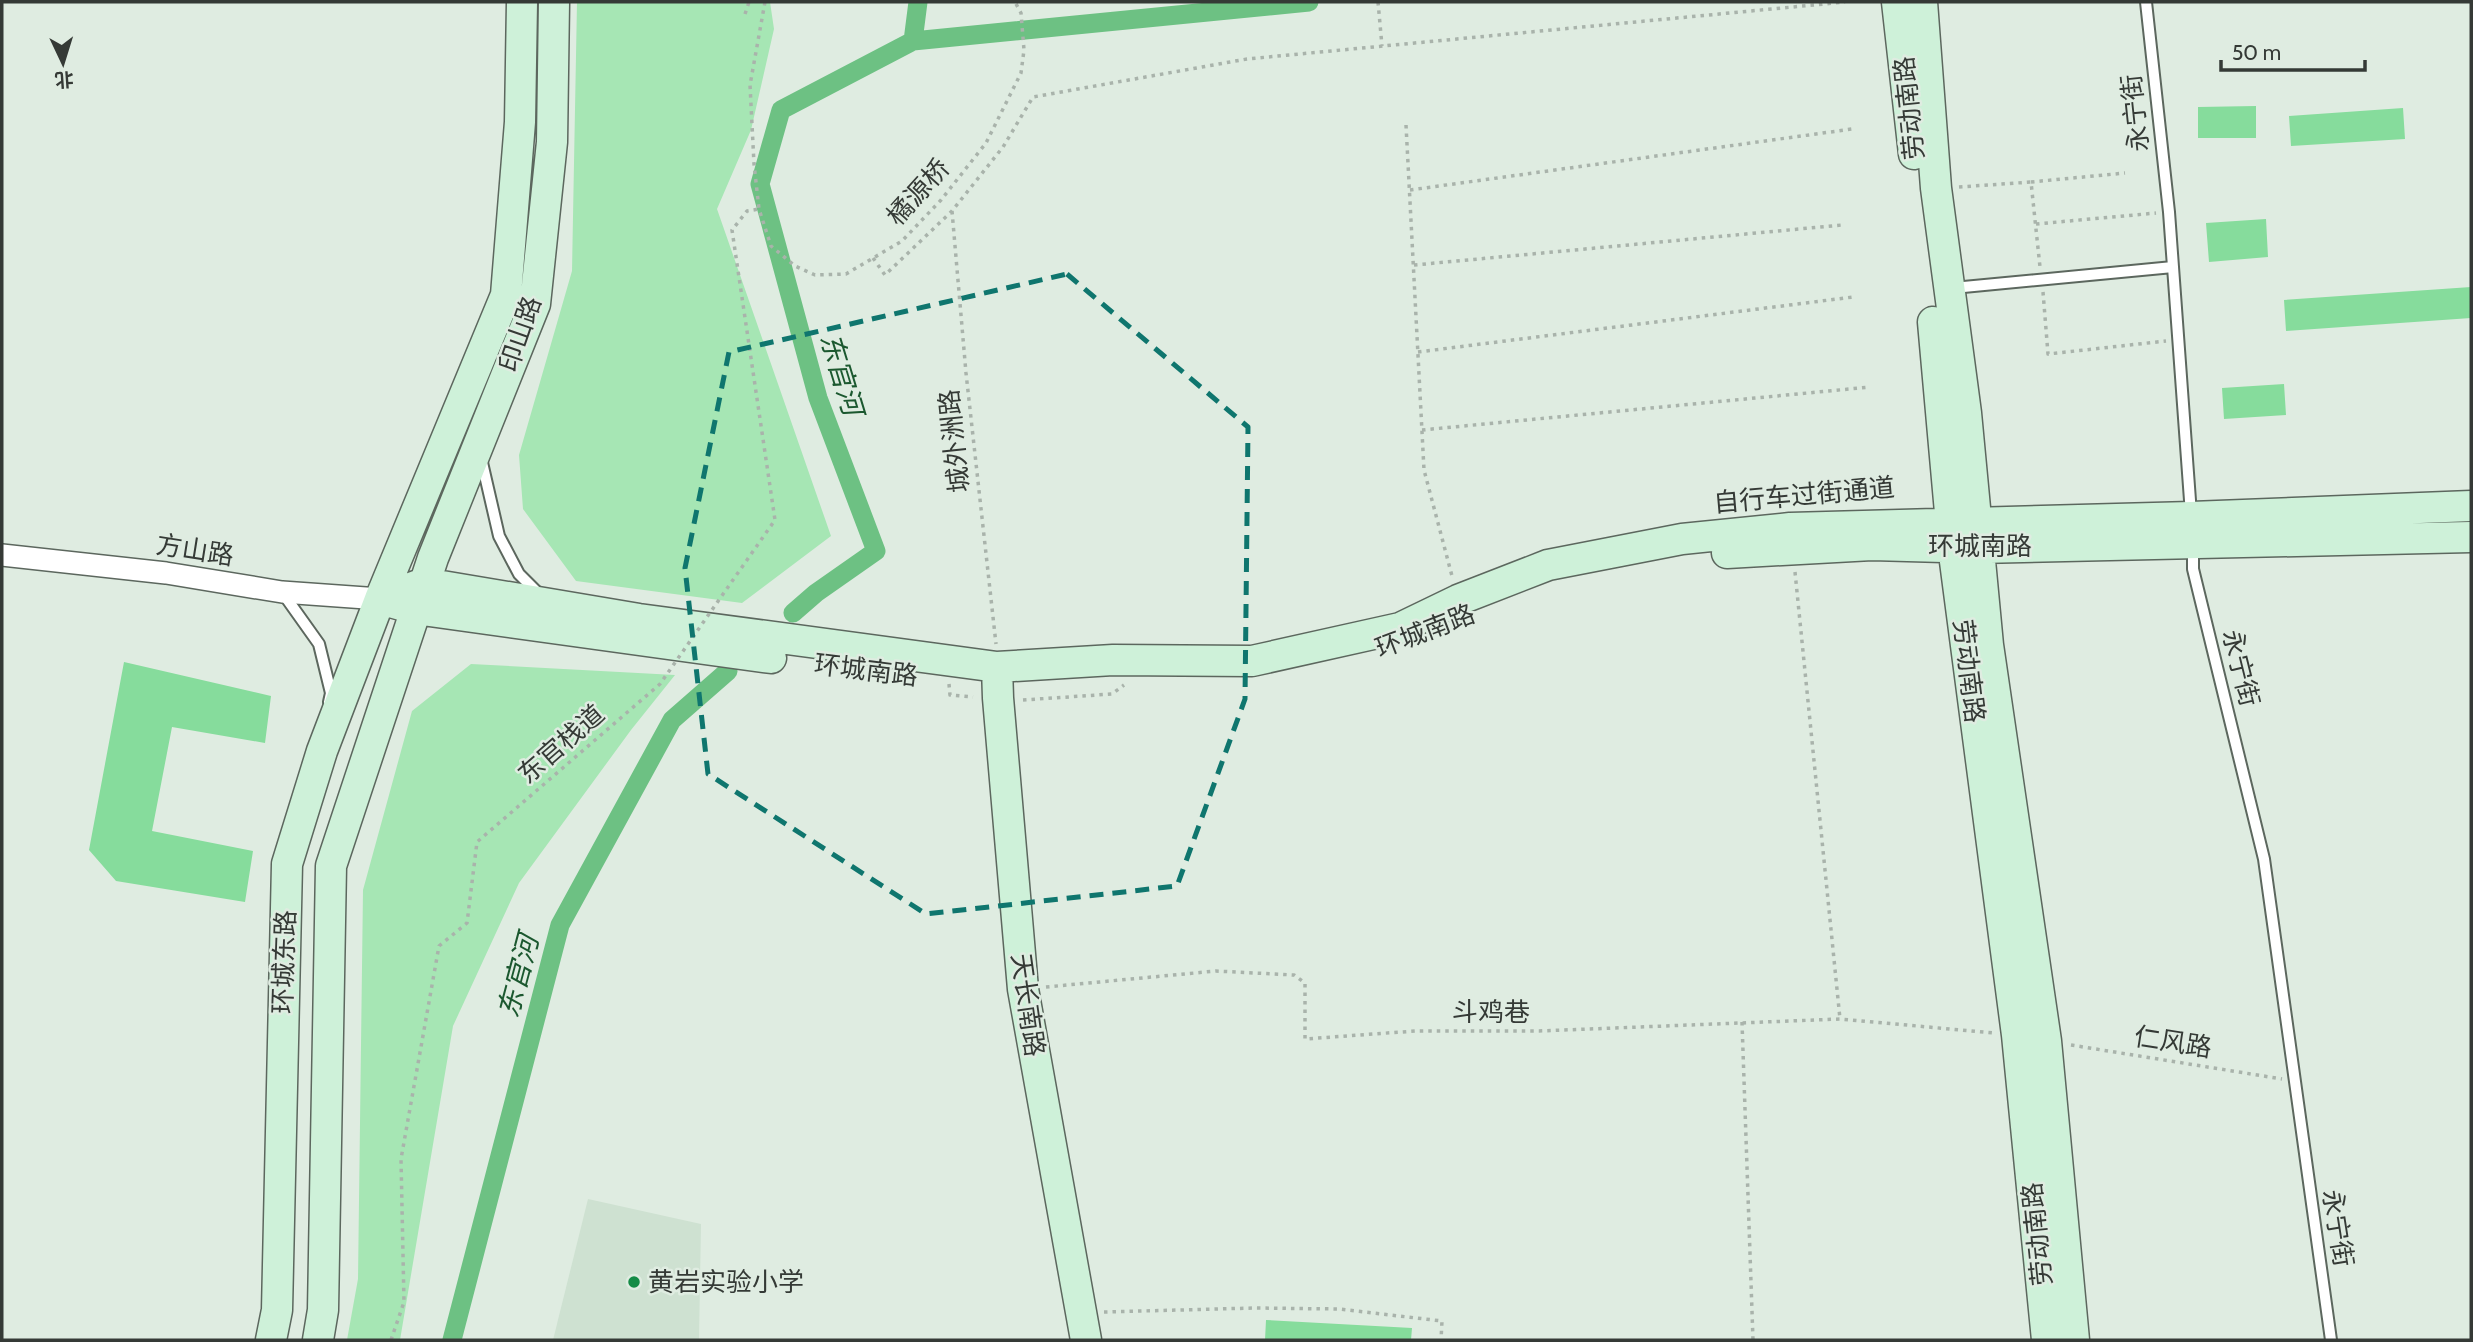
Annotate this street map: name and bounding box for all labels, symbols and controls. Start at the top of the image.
north arrow [28,28,98,98]
scale bar [2221,28,2364,72]
text: 50 m [2232,40,2281,65]
street label: 劳动南路 [1888,55,1930,161]
text: 北 [54,67,74,92]
street label: 永宁街 [2115,73,2155,153]
street label: 橘源桥 [880,152,956,232]
street label: 印山路 [492,292,548,376]
water label: 东官河 [813,329,872,424]
street label: 城外洲路 [933,388,975,494]
street label: 自行车过街通道 [1712,471,1896,519]
street label: 方山路 [154,528,236,572]
street label: 环城南路 [1928,530,2032,562]
street label: 环城南路 [1371,597,1479,665]
street label: 劳动南路 [1947,617,1991,725]
street label: 永宁街 [2216,626,2266,710]
street label: 环城南路 [812,648,920,692]
street label: 东官栈道 [511,698,611,790]
street label: 环城东路 [266,909,302,1015]
water label: 东官河 [491,926,547,1021]
street label: 天长南路 [1005,951,1051,1059]
street label: 斗鸡巷 [1452,996,1530,1028]
street label: 仁风路 [2132,1020,2214,1064]
street label: 劳动南路 [2016,1181,2058,1287]
street label: 永宁街 [2316,1187,2360,1269]
place label: 黄岩实验小学 [648,1266,804,1298]
marker: 黄岩实验小学 [626,1274,642,1290]

